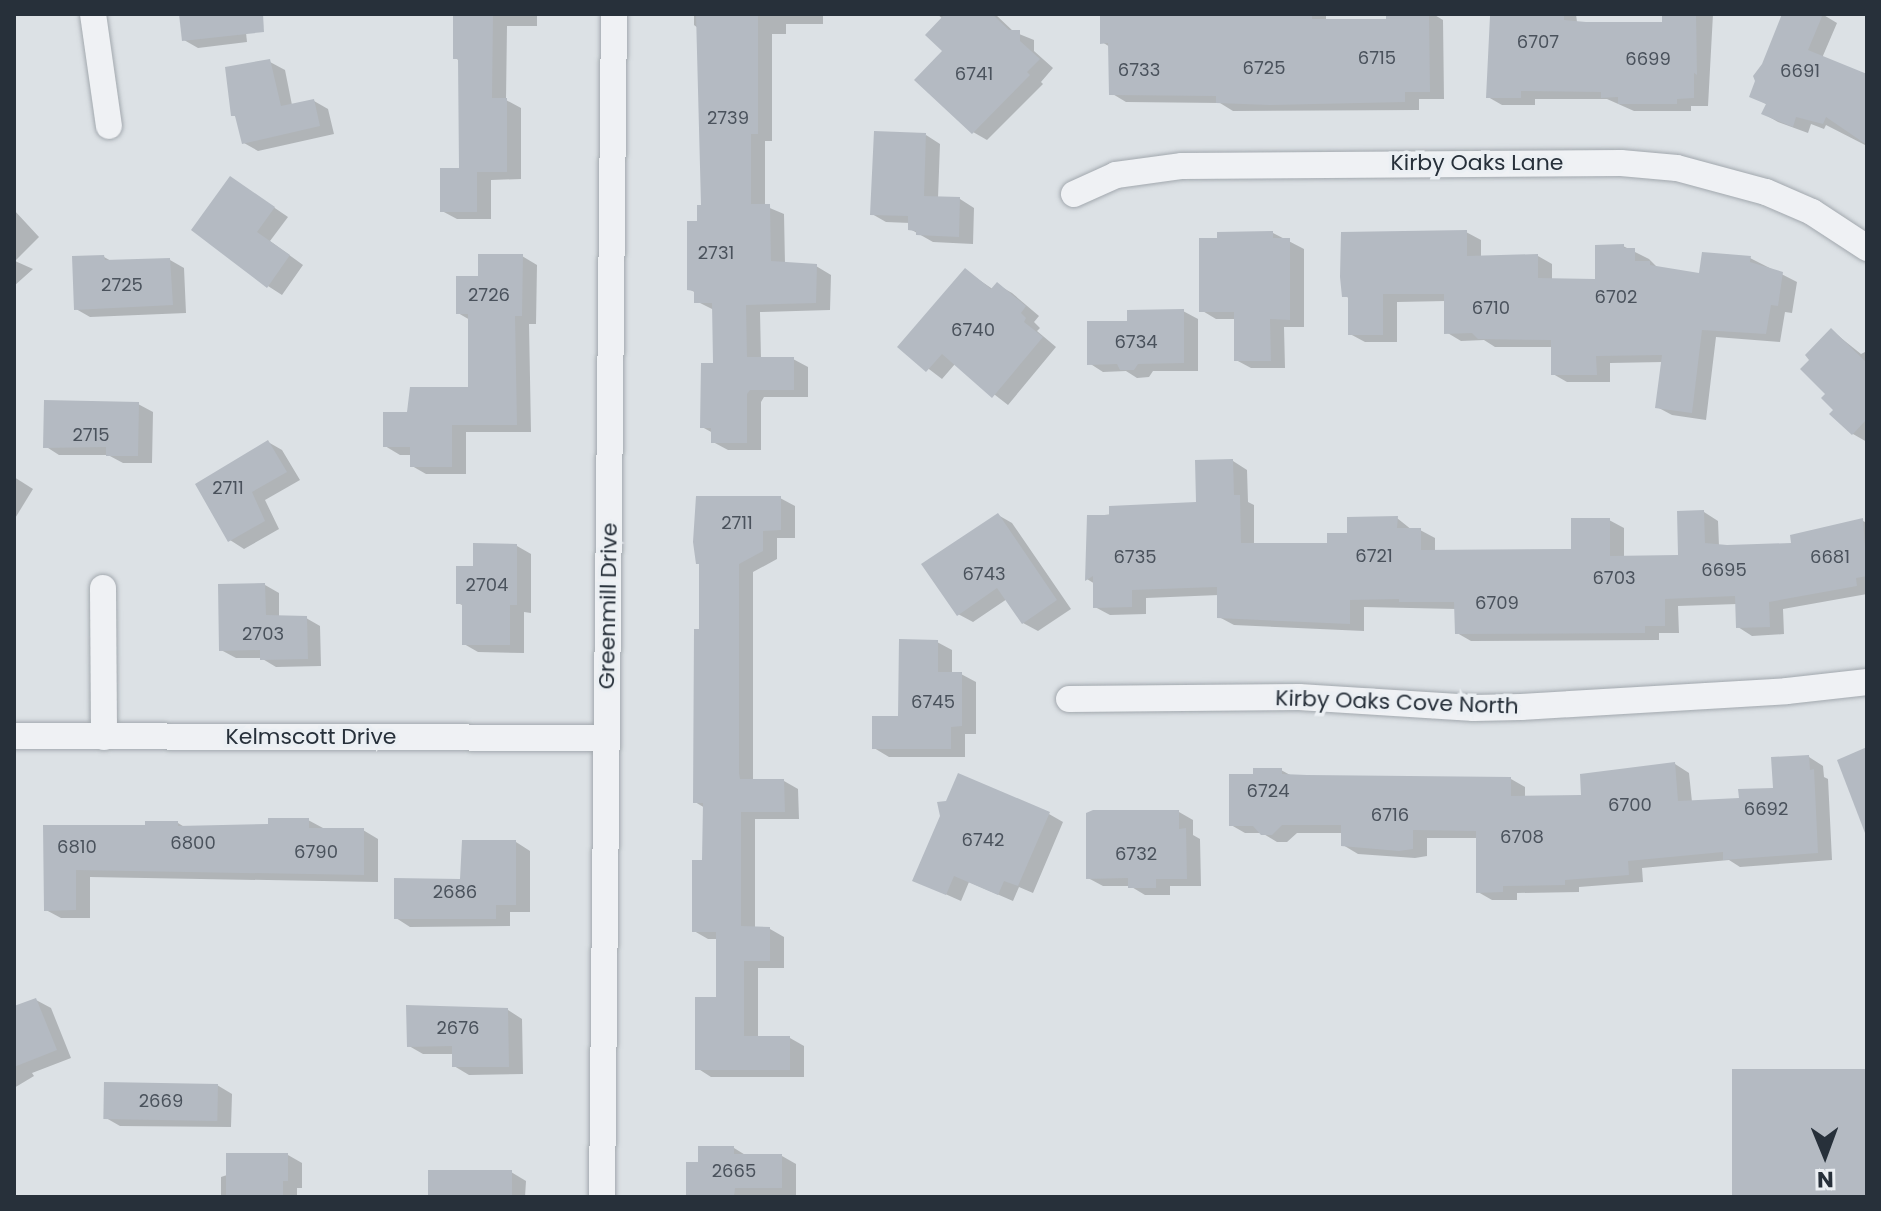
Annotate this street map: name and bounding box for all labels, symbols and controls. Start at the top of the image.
house number: 6707 [1517,31,1559,53]
house number: 6715 [1358,47,1396,69]
house number: 6699 [1625,48,1671,70]
house number: 6725 [1243,57,1285,79]
house number: 6733 [1118,59,1160,81]
house number: 6691 [1780,60,1820,82]
house number: 6741 [955,63,993,85]
house number: 2739 [707,107,749,129]
street label: Kirby Oaks Lane [1391,150,1563,176]
house number: 2731 [698,242,734,264]
house number: 2725 [101,274,143,296]
house number: 2726 [468,284,510,306]
house number: 6702 [1595,286,1637,308]
house number: 6710 [1472,297,1510,319]
house number: 6740 [951,319,995,341]
house number: 6734 [1114,331,1158,353]
house number: 2715 [72,424,110,446]
house number: 2711 [212,477,244,499]
house number: 2711 [721,512,753,534]
street label: Greenmill Drive [593,522,623,690]
house number: 6721 [1355,545,1393,567]
house number: 6735 [1113,546,1157,568]
house number: 6681 [1810,546,1850,568]
house number: 6695 [1701,559,1747,581]
house number: 6743 [962,563,1006,585]
house number: 6703 [1592,567,1636,589]
house number: 2704 [466,574,508,596]
house number: 6709 [1475,592,1519,614]
house number: 2703 [242,623,284,645]
street label: Kirby Oaks Cove North [1275,685,1519,719]
house number: 6745 [911,691,955,713]
street label: Kelmscott Drive [226,724,396,750]
house number: 6724 [1247,780,1289,802]
house number: 6700 [1608,794,1652,816]
house number: 6692 [1744,798,1788,820]
house number: 6716 [1371,804,1409,826]
house number: 6708 [1500,826,1544,848]
house number: 6742 [962,829,1004,851]
house number: 6800 [170,832,216,854]
house number: 6810 [57,836,97,858]
house number: 6790 [294,841,338,863]
house number: 6732 [1115,843,1157,865]
house number: 2686 [433,881,477,903]
house number: 2676 [436,1017,480,1039]
house number: 2669 [139,1090,183,1112]
north arrow [1785,1115,1865,1195]
house number: 2665 [712,1160,756,1182]
text: N [1817,1164,1834,1195]

